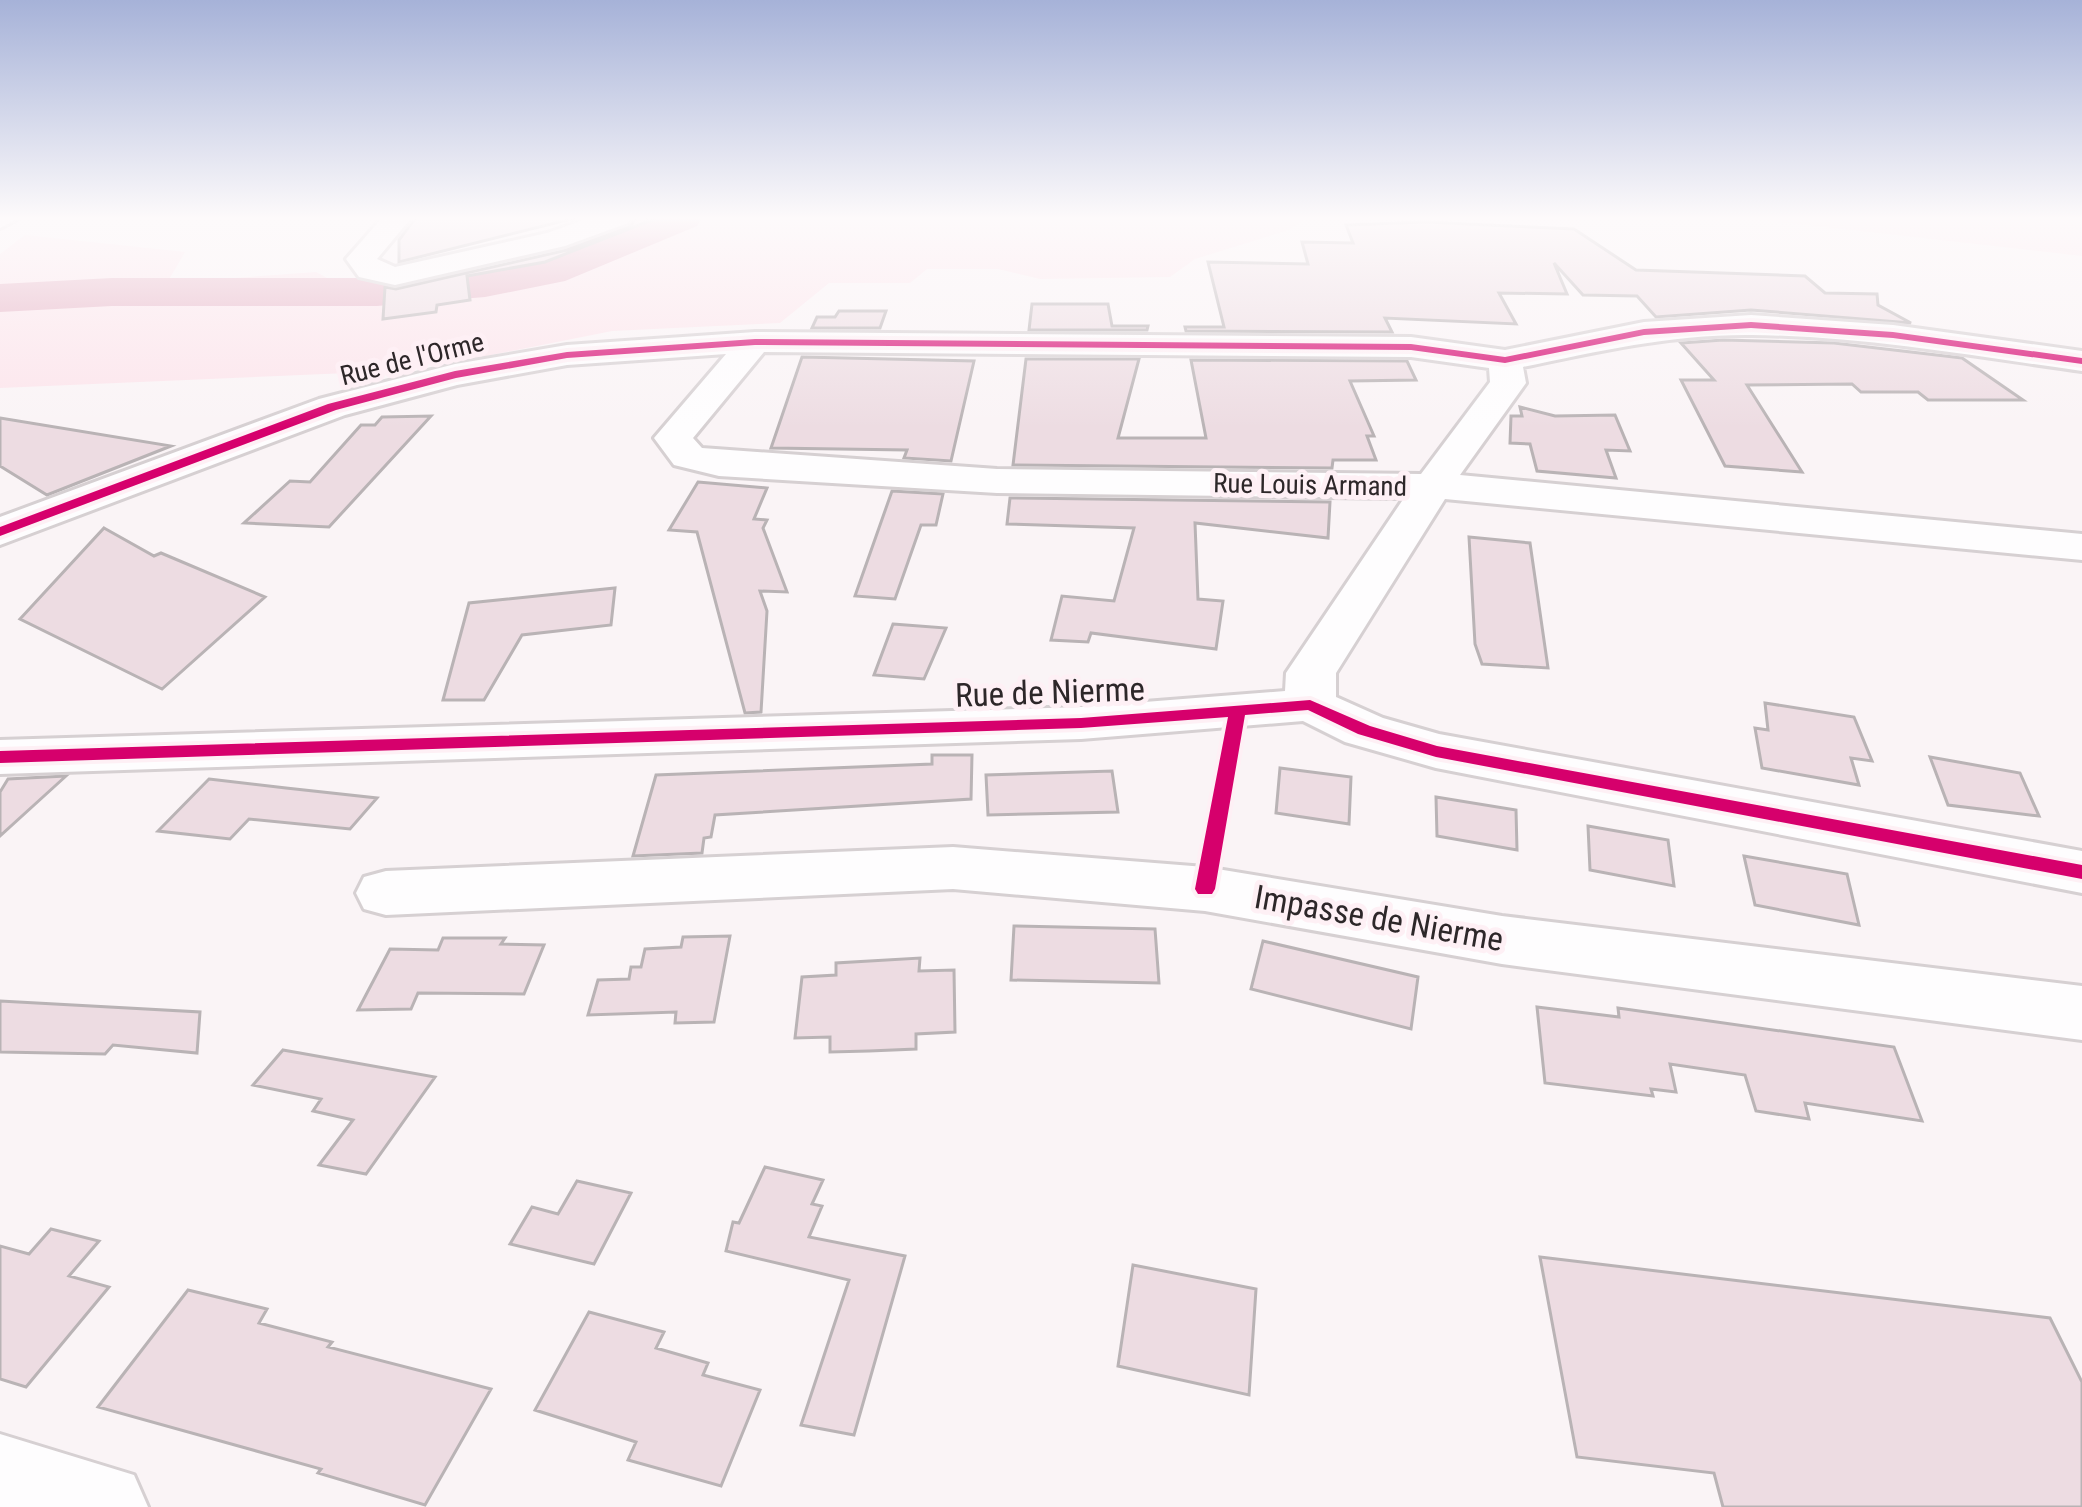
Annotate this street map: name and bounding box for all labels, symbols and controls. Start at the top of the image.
street label: Rue de l'Orme [337,326,487,392]
street label: Rue Louis Armand [1213,467,1407,503]
street label: Rue de Nierme [954,669,1146,715]
street label: Impasse de Nierme [1252,877,1506,959]

